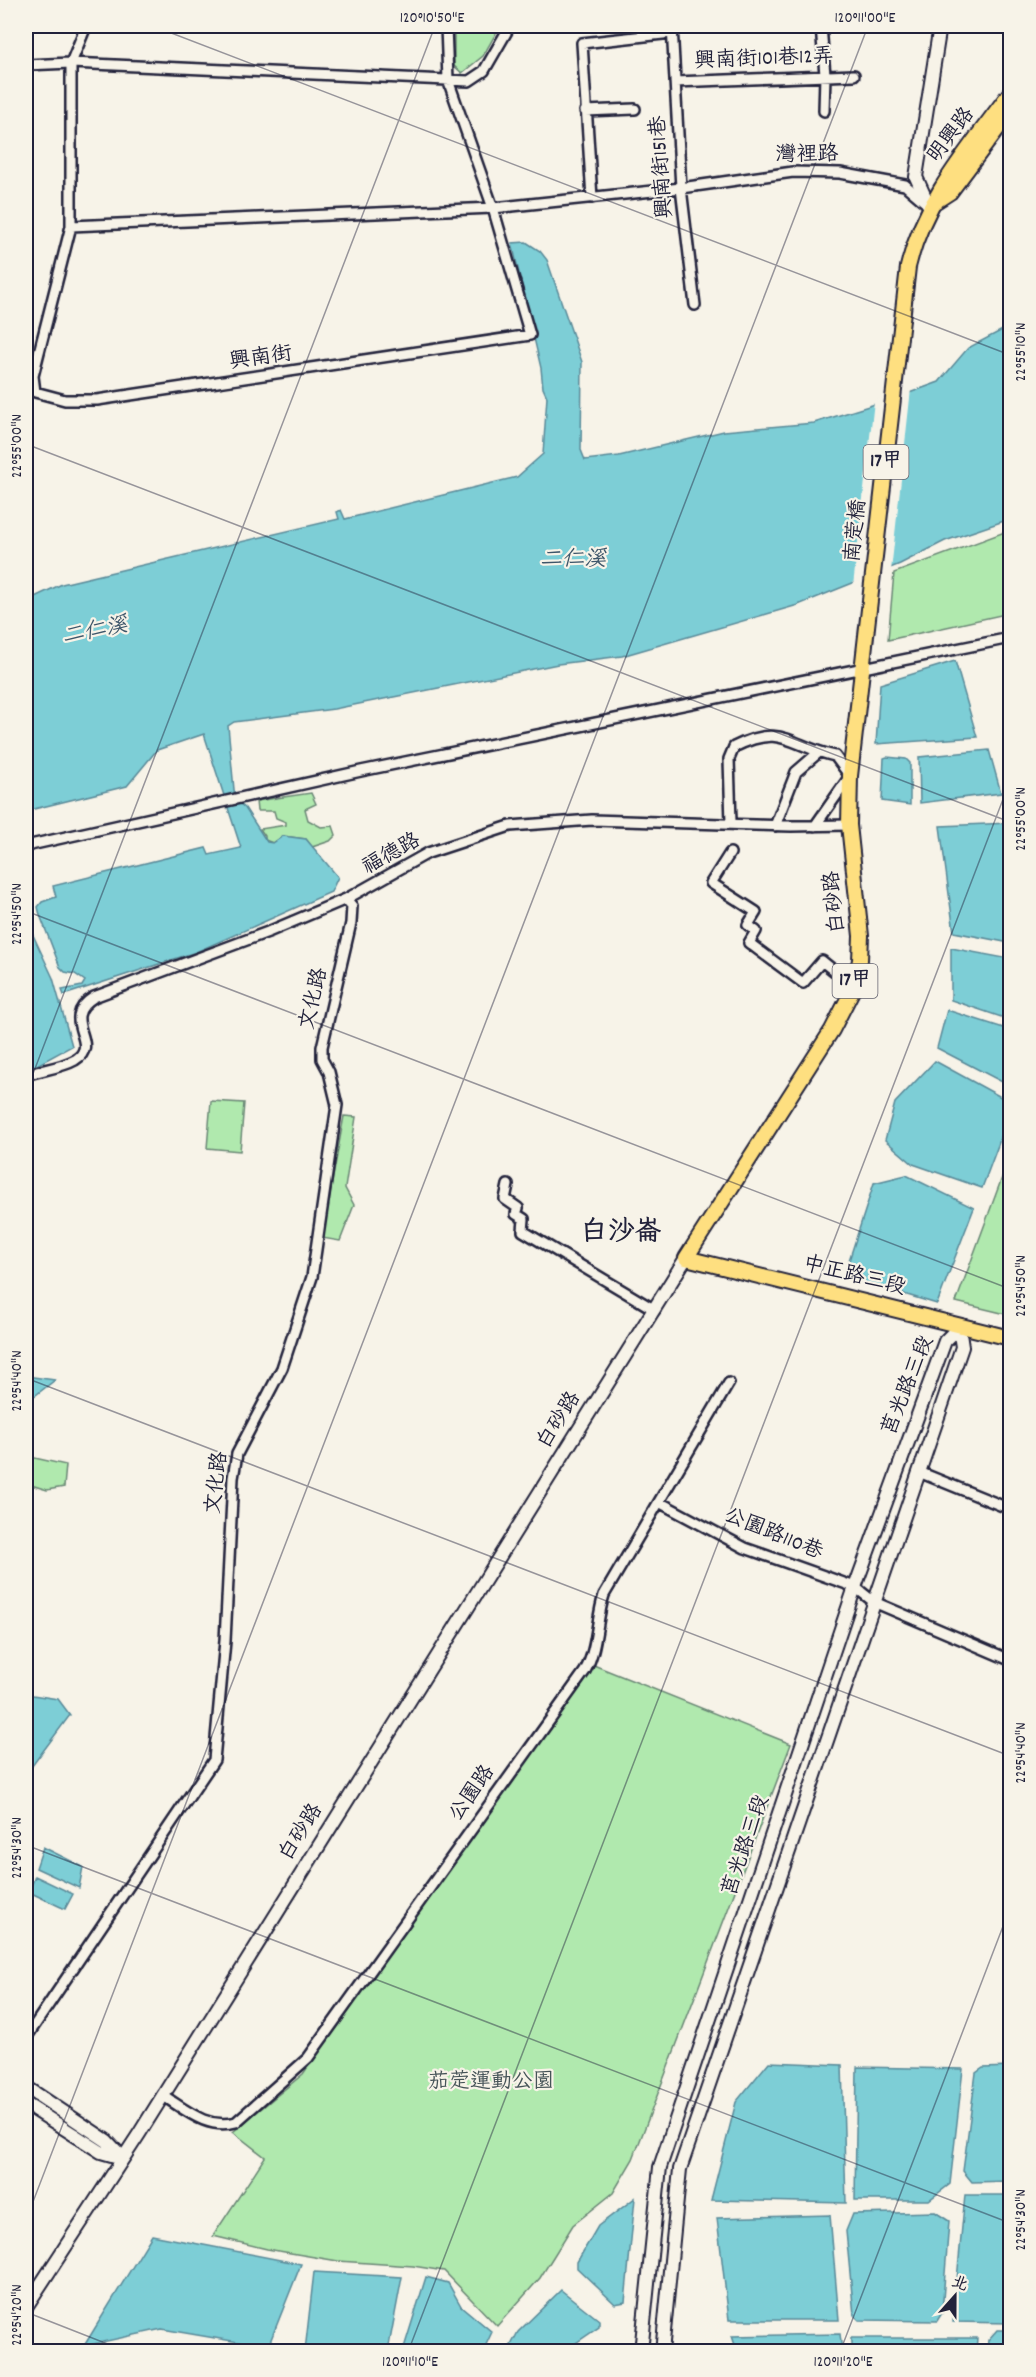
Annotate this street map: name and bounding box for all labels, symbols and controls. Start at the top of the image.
text: 120°10'50"E [400,8,464,30]
text: 120°11'00"E [835,8,896,30]
street label: 興南街101巷12弄 [694,43,834,77]
street label: 明興路 [921,102,983,170]
street label: 興南街151巷 [644,115,682,219]
street label: 灣裡路 [775,140,839,172]
text: 22°55'10"N [1011,323,1033,381]
street label: 興南街 [228,340,294,378]
text: 22°55'00"N [7,414,29,478]
road number: 17甲 [864,445,908,479]
street label: 南萣橋 [839,498,875,564]
water label: 二仁溪 [540,545,607,576]
water label: 二仁溪 [60,610,131,654]
text: 22°55'00"N [1011,787,1033,851]
street label: 福德路 [357,827,427,883]
street label: 白砂路 [818,869,854,935]
text: 22°54'50"N [7,883,29,945]
road number: 17甲 [832,964,878,998]
street label: 文化路 [293,965,337,1033]
district label: 白沙崙 [581,1214,662,1253]
street label: 中正路三段 [799,1250,909,1304]
text: 22°54'50"N [1011,1255,1033,1317]
street label: 莒光路三段 [875,1332,943,1440]
text: 22°54'40"N [7,1350,29,1412]
street label: 白砂路 [531,1386,589,1456]
street label: 文化路 [199,1450,237,1516]
street label: 公園路110巷 [719,1501,827,1569]
text: 22°54'40"N [1011,1722,1033,1784]
street label: 公園路 [443,1760,503,1828]
street label: 莒光路三段 [716,1791,778,1901]
street label: 白砂路 [273,1798,331,1868]
text: 22°54'30"N [7,1817,29,1879]
park label: 茄萣運動公園 [428,2068,554,2098]
text: 22°54'30"N [1011,2189,1033,2251]
north arrow [925,2266,985,2326]
text: 北 [948,2271,971,2298]
text: 22°54'20"N [7,2284,29,2346]
text: 120°11'10"E [382,2352,438,2374]
text: 120°11'20"E [813,2352,873,2374]

